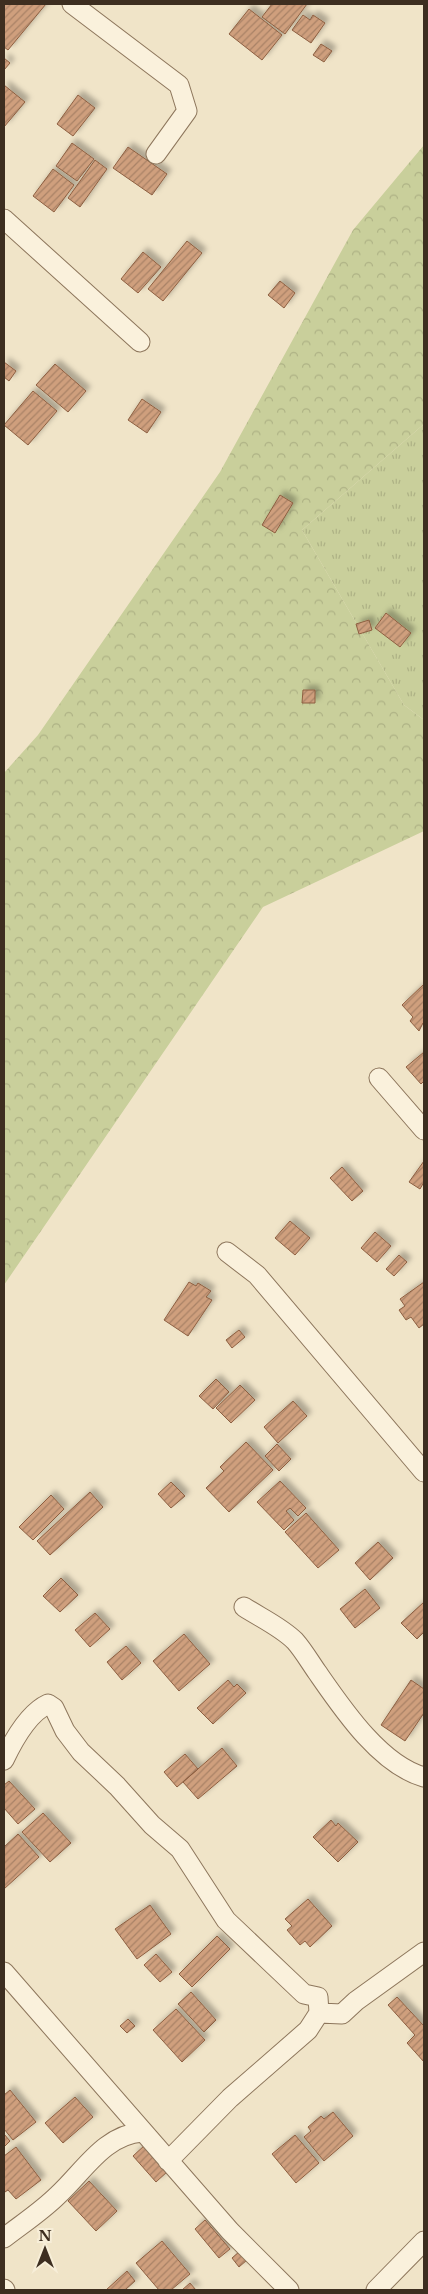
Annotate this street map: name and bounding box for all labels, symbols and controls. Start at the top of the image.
north arrow [20,2224,70,2274]
text: N [38,2227,52,2245]

